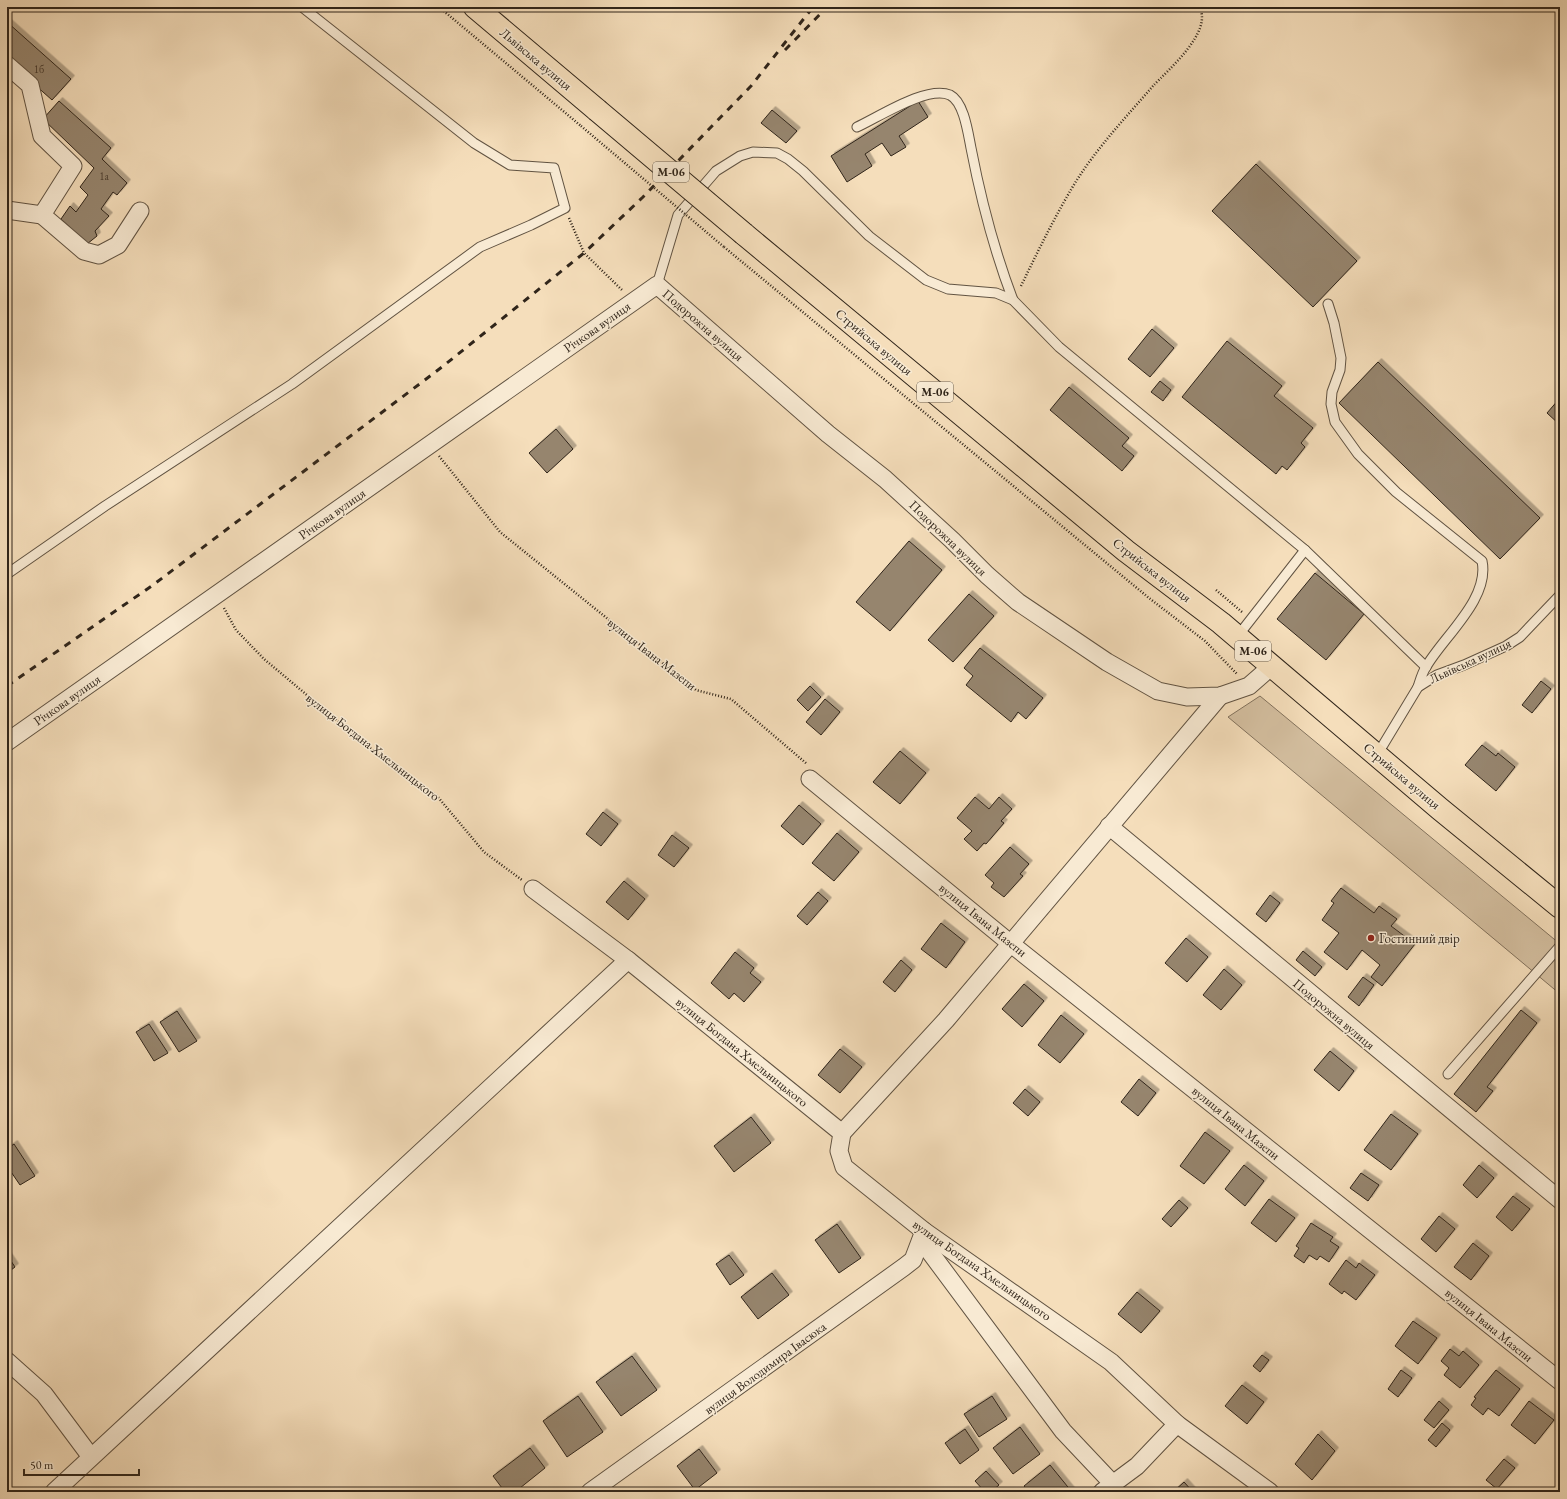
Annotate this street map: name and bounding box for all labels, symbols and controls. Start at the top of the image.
street label: Львівська вулиця [497,24,576,94]
house number: 1б [34,62,44,76]
road number: М-06 [653,162,689,182]
house number: 1а [99,169,109,183]
street label: Подорожна вулиця [659,285,747,365]
street label: Річкова вулиця [560,298,634,356]
street label: Стрийська вулиця [832,305,916,379]
road number: М-06 [917,382,953,402]
street label: Річкова вулиця [295,485,369,543]
street label: Подорожна вулиця [905,496,991,580]
street label: Стрийська вулиця [1109,534,1195,606]
street label: вулиця Івана Мазепи [604,614,700,694]
street label: Львівська вулиця [1426,634,1514,687]
road number: М-06 [1235,641,1271,661]
street label: Річкова вулиця [30,671,104,729]
street label: вулиця Богдана Хмельницького [303,689,443,805]
street label: Стрийська вулиця [1360,739,1444,813]
street label: вулиця Івана Мазепи [935,879,1031,961]
place label: Гостинний двір [1379,930,1460,947]
marker: Гостинний двір [1366,933,1376,943]
street label: Подорожна вулиця [1289,975,1379,1053]
street label: вулиця Богдана Хмельницького [672,993,812,1111]
street label: вулиця Івана Мазепи [1188,1082,1284,1164]
street label: вулиця Богдана Хмельницького [909,1216,1055,1324]
street label: вулиця Івана Мазепи [1441,1284,1537,1366]
street label: вулиця Володимира Івасюка [701,1317,830,1418]
scale bar [24,1451,139,1477]
text: 50 m [30,1457,54,1473]

